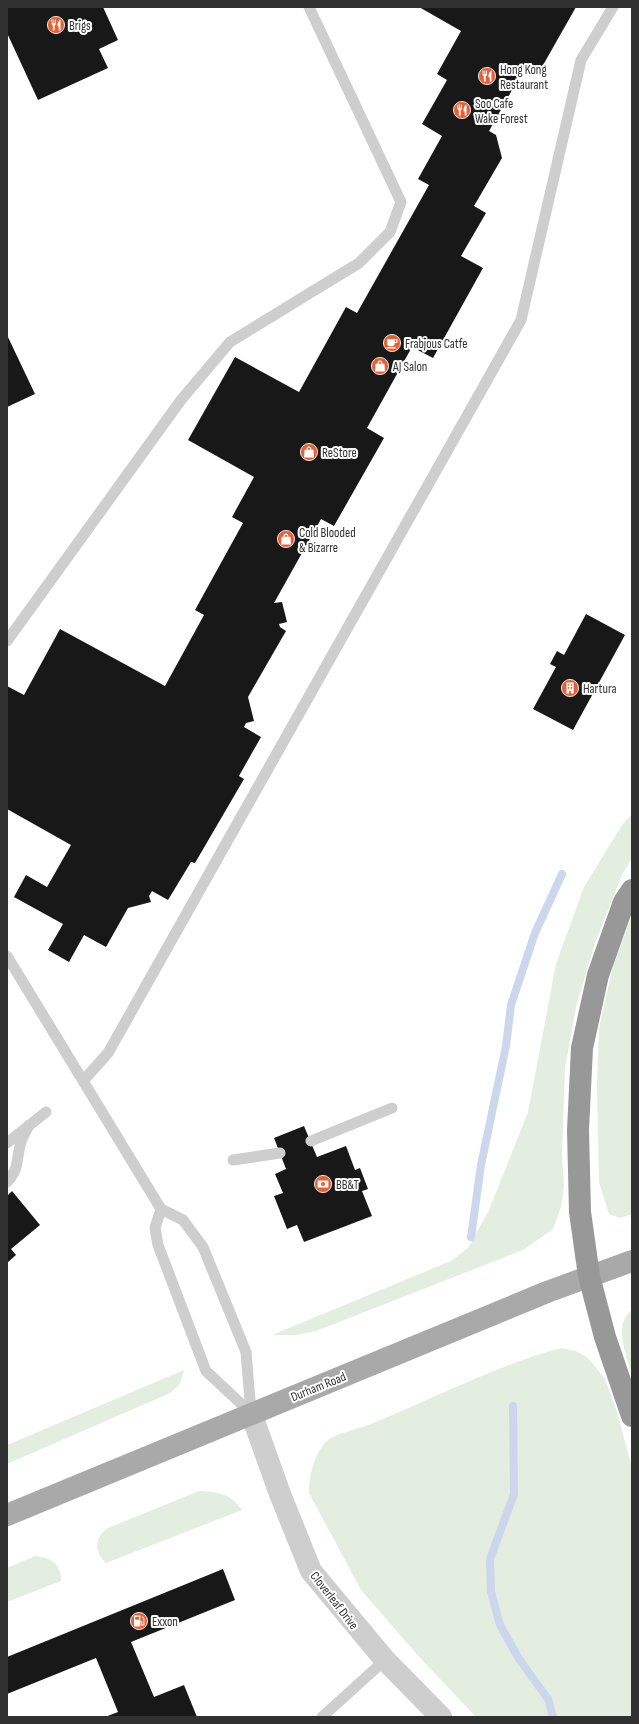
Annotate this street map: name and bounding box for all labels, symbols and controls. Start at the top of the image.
restaurant icon: Brigs [46,15,66,35]
place label: Brigs [69,18,91,34]
place label: Hong Kong Restaurant [500,62,548,93]
restaurant icon: Hong Kong Restaurant [477,66,497,86]
place label: Soo Cafe Wake Forest [475,96,528,127]
restaurant icon: Soo Cafe Wake Forest [452,100,472,120]
cafe icon: Frabjous Catfe [382,333,402,353]
place label: Frabjous Catfe [405,336,468,352]
shop icon: AJ Salon [370,356,390,376]
place label: AJ Salon [392,359,427,375]
shop icon: ReStore [299,442,319,462]
place label: ReStore [322,445,357,461]
place label: Cold Blooded & Bizarre [299,525,356,556]
shop icon: Cold Blooded & Bizarre [276,529,296,549]
building icon: Hartura [560,678,580,698]
place label: Hartura [583,681,616,697]
bank icon: BB&T [313,1174,333,1194]
place label: BB&T [336,1177,359,1193]
street label: Durham Road [288,1369,348,1405]
street label: Cloverleaf Drive [307,1568,362,1633]
fuel station icon: Exxon [129,1611,149,1631]
place label: Exxon [152,1614,178,1630]

